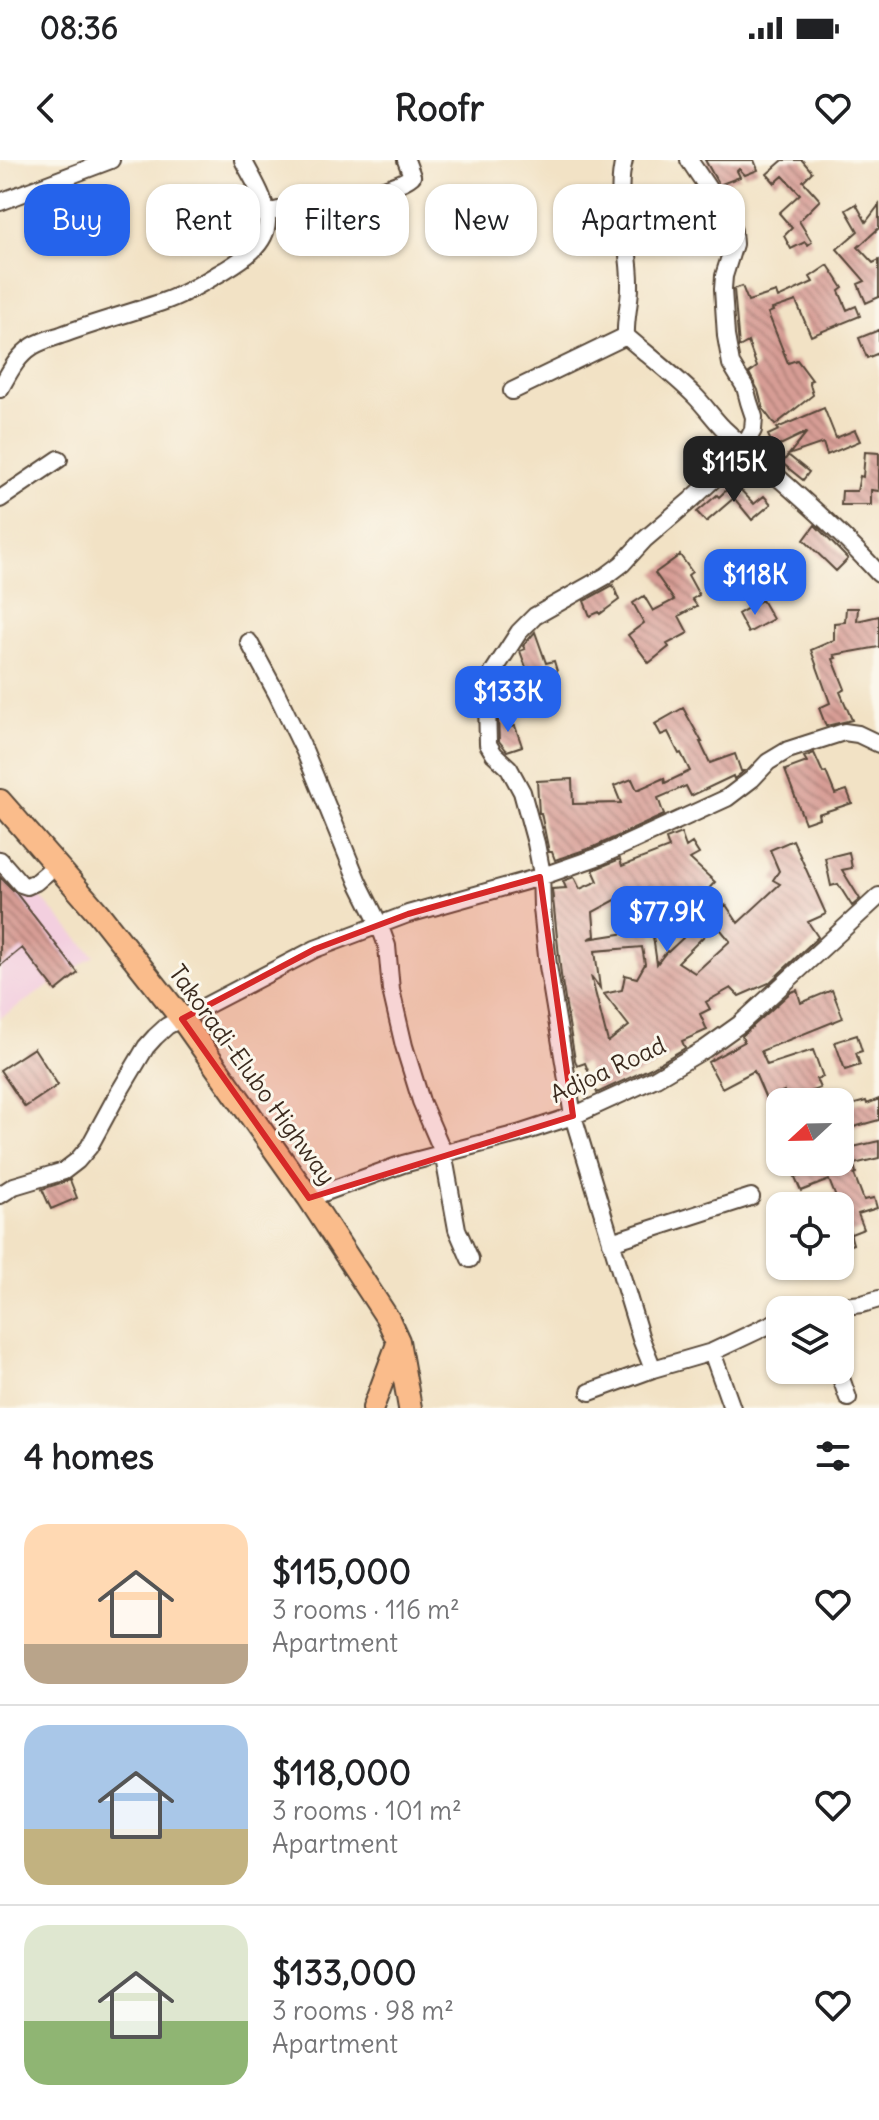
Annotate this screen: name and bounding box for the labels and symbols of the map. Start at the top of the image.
pin: $115K [678,436,790,504]
pin: $118K [699,549,811,617]
pin: $133K [452,666,564,734]
pin: $77.9K [602,886,732,954]
street label: Takoradi-Elubo Highway [163,958,343,1190]
street label: Adjoa Road [545,1029,670,1109]
north arrow [766,1088,854,1176]

